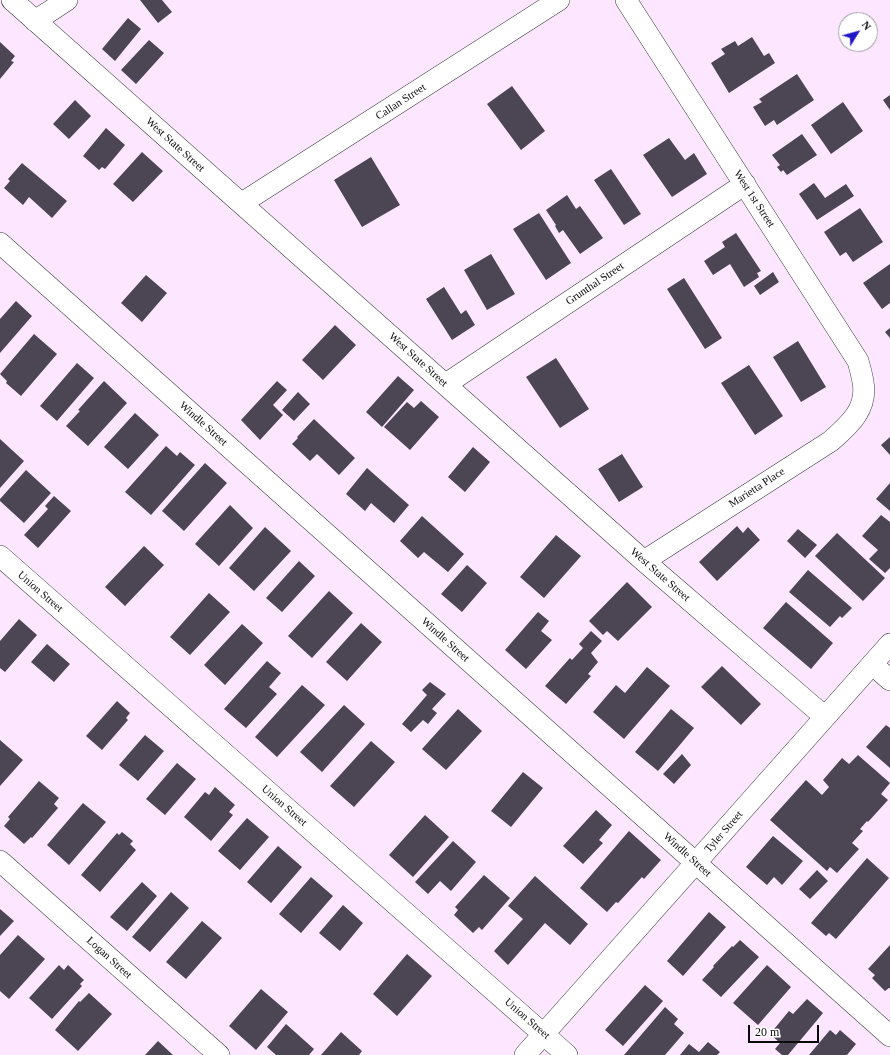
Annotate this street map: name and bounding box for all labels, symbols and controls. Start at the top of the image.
north arrow [838,12,878,52]
text: N [860,19,874,32]
street label: Callan Street [373,81,429,123]
street label: West State Street [143,115,207,175]
street label: West 1st Street [731,168,777,230]
street label: Grunthal Street [563,260,627,308]
street label: West State Street [386,330,450,390]
street label: Windle Street [176,399,230,449]
street label: Marietta Place [727,465,787,511]
street label: West State Street [627,545,693,605]
street label: Union Street [15,569,65,615]
street label: Windle Street [418,615,472,665]
street label: Union Street [259,783,309,829]
street label: Tyler Street [702,808,746,856]
street label: Windle Street [660,830,714,880]
street label: Logan Street [84,934,134,982]
street label: Union Street [502,996,552,1042]
scale bar [750,1017,821,1043]
text: 20 m [755,1025,779,1039]

